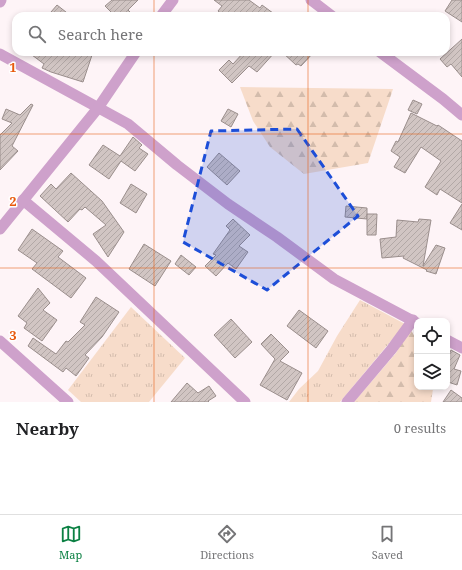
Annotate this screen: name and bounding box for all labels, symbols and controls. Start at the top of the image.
search box [12,12,450,56]
icon: search [26,23,48,45]
text: Search here [58,24,143,44]
text: 1 [9,58,17,76]
text: 2 [9,192,17,210]
map controls [414,318,450,390]
button: locate [414,318,450,354]
text: 3 [9,326,17,344]
button: layers [414,354,450,390]
text: Nearby [16,417,79,440]
text: 0 results [394,419,446,437]
tab: Map [59,523,82,562]
tab: Directions [200,523,254,562]
tab: Saved [372,523,403,562]

